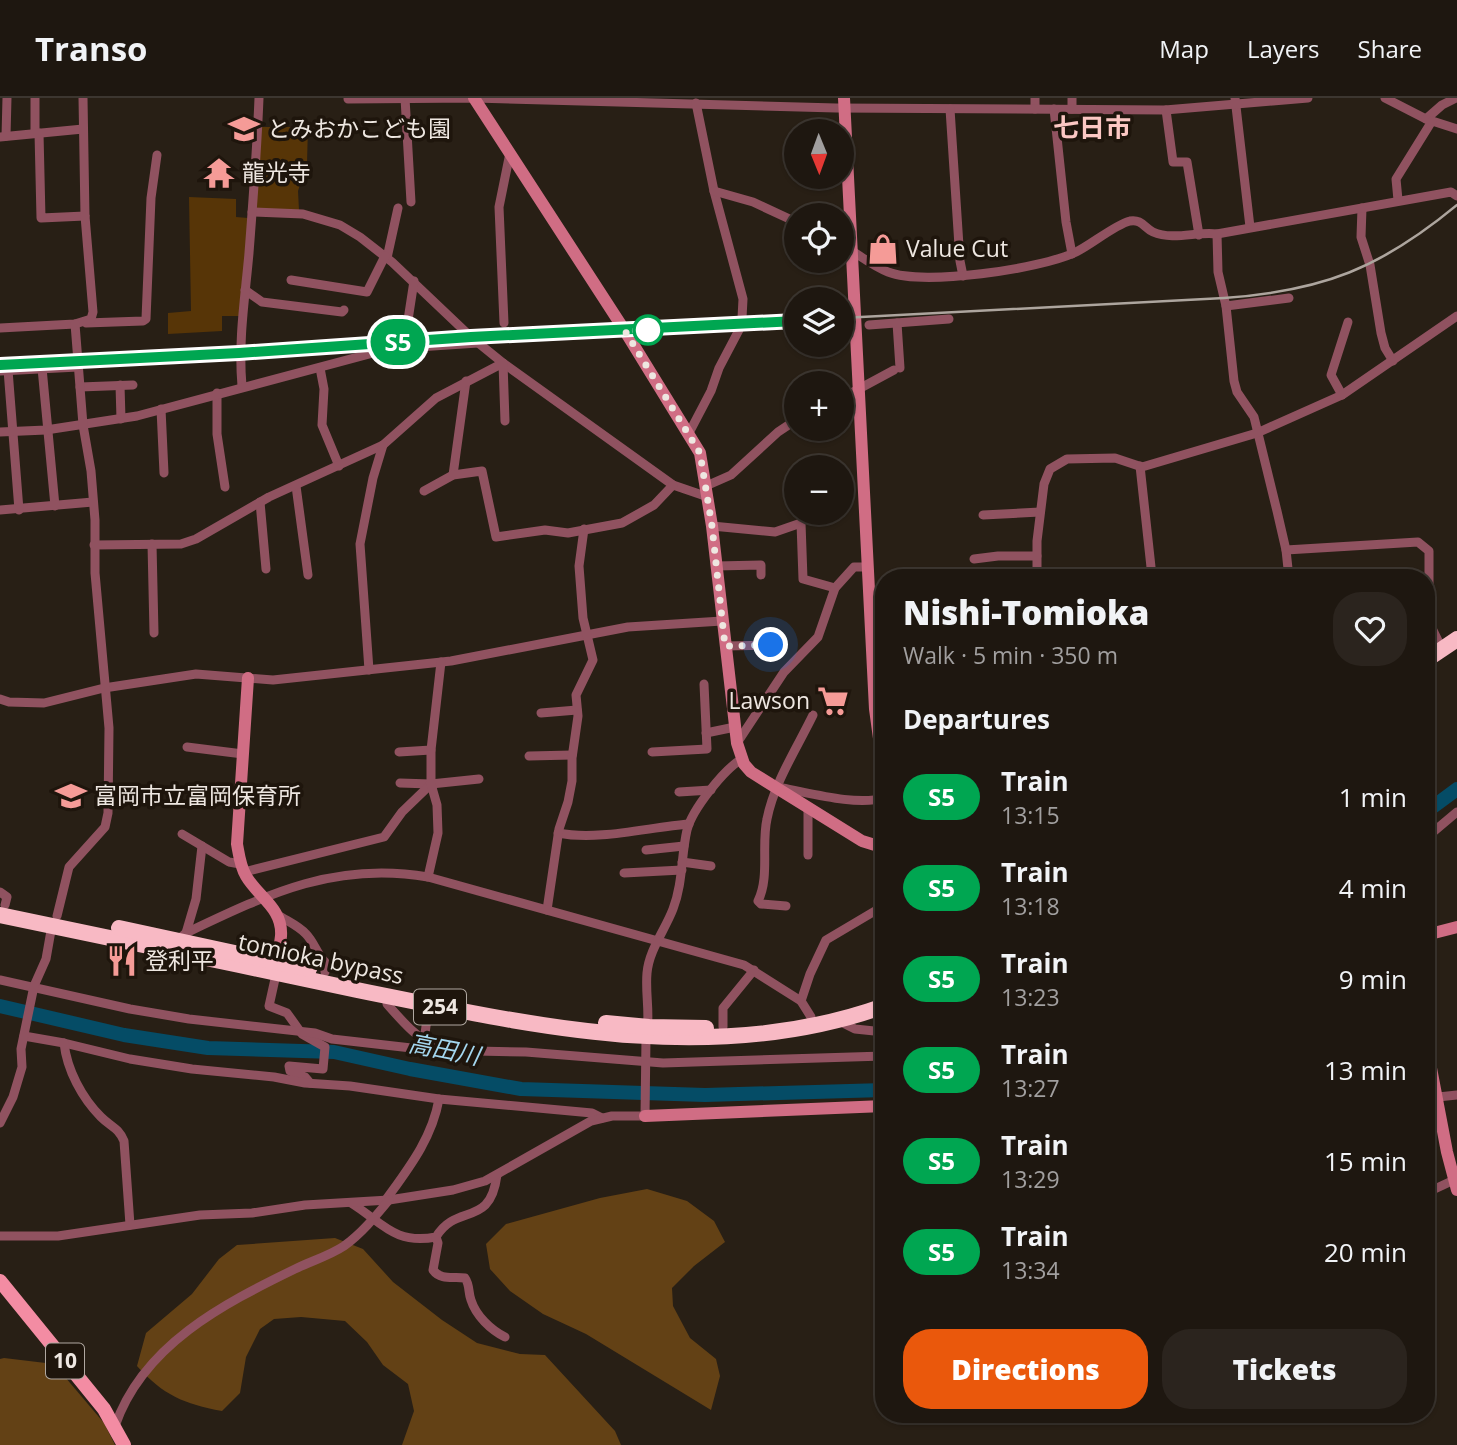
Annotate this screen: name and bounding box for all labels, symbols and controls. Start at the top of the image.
text: Transo [35,26,148,71]
text: Map [1159,32,1209,65]
text: Layers [1247,32,1320,65]
text: Share [1358,32,1422,65]
district label: 七日市 [1053,109,1131,145]
school or university icon: とみおかこども園 [227,112,261,146]
place label: とみおかこども園 [267,112,451,144]
north arrow [784,119,854,189]
map controls [784,119,854,525]
temple icon: 龍光寺 [202,156,236,190]
place label: 龍光寺 [242,156,311,188]
button: locate [784,203,854,273]
shop icon: Value Cut [866,232,900,266]
place label: Value Cut [906,232,1008,264]
button: layers [784,287,854,357]
unlabelled marker [633,315,663,345]
line badge: S5 [366,319,430,365]
text: S5 [385,325,411,358]
button: + [784,371,854,441]
button: − [784,455,854,525]
text: Nishi-Tomioka [903,590,1149,635]
button: heart [1333,592,1407,666]
your location [753,627,788,662]
text: Walk · 5 min · 350 m [903,639,1118,671]
place label: Lawson [728,684,810,716]
supermarket icon: Lawson [816,684,850,718]
text: Departures [903,701,1050,737]
text: Train [1001,763,1069,799]
school or university icon: 富岡市立富岡保育所 [54,779,88,813]
place label: 富岡市立富岡保育所 [94,779,301,811]
text: 1 min [1339,779,1407,815]
text: S5 [928,780,955,813]
text: 13:15 [1001,799,1060,831]
text: Train [1001,854,1069,890]
text: 4 min [1339,870,1407,906]
text: S5 [928,871,955,904]
text: 13:18 [1001,890,1060,922]
street label: tomioka bypass [236,925,407,991]
restaurant icon: 登利平 [105,944,139,978]
place label: 登利平 [145,944,214,976]
text: Train [1001,945,1069,981]
text: 9 min [1339,961,1407,997]
text: S5 [928,962,955,995]
text: 13:23 [1001,981,1060,1013]
road number: 254 [414,990,466,1024]
water label: 高田川 [406,1025,486,1072]
text: Train [1001,1036,1069,1072]
text: 13 min [1324,1052,1407,1088]
text: S5 [928,1053,955,1086]
text: 13:27 [1001,1072,1060,1104]
text: Train [1001,1127,1069,1163]
text: 15 min [1324,1143,1407,1179]
text: S5 [928,1144,955,1177]
text: 13:29 [1001,1163,1060,1195]
text: Train [1001,1218,1069,1254]
text: 20 min [1324,1234,1407,1270]
text: S5 [928,1235,955,1268]
text: 13:34 [1001,1254,1060,1286]
button: Directions [903,1329,1148,1409]
button: Tickets [1162,1329,1407,1409]
road number: 10 [46,1344,84,1378]

